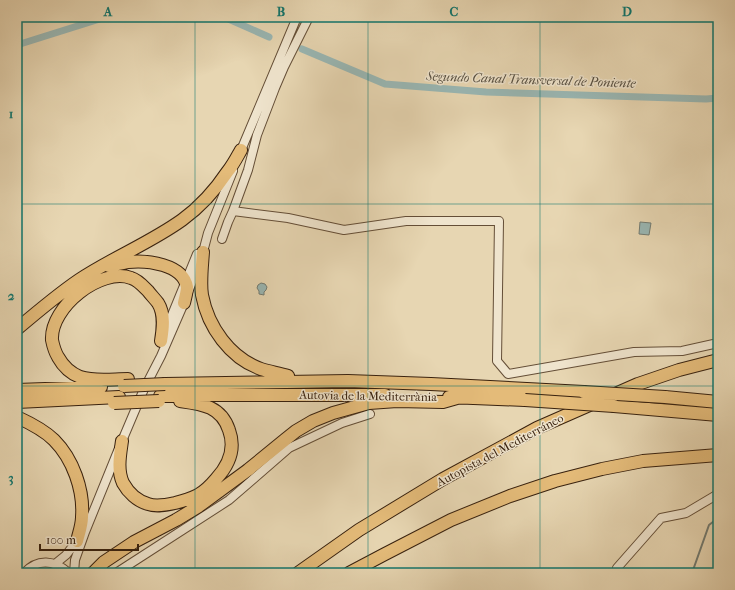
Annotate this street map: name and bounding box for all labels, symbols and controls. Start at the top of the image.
text: A [103,4,113,19]
text: B [277,4,286,19]
text: C [450,4,459,19]
text: D [622,4,632,19]
water label: Segundo Canal Transversal de Poniente [425,68,637,91]
text: 1 [9,106,14,121]
text: 2 [8,288,15,303]
street label: Autovia de la Mediterrània [298,388,437,404]
street label: Autopista del Mediterráneo [433,411,566,490]
text: 3 [8,470,14,486]
scale bar [40,526,138,552]
text: 100 m [46,533,76,547]

